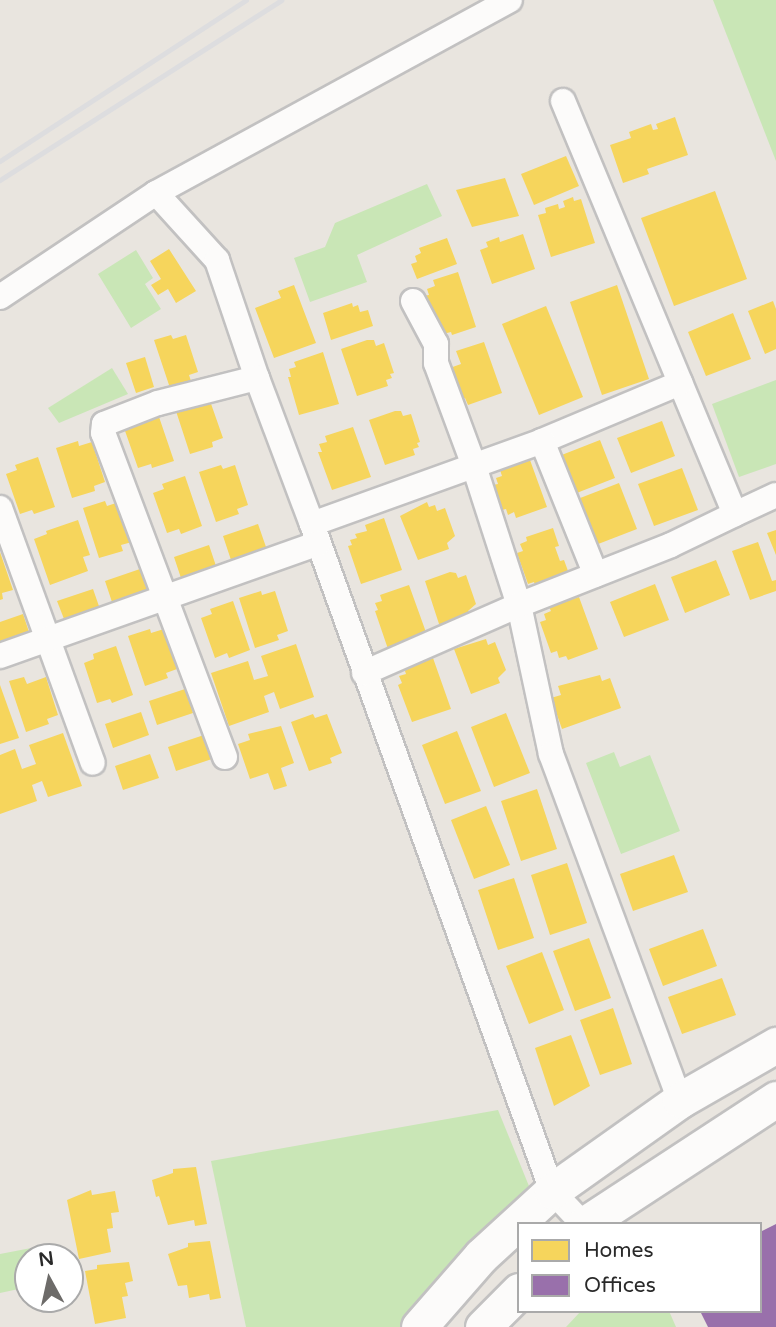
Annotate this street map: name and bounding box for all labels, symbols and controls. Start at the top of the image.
legend [517,1222,762,1313]
text: Homes [584,1238,654,1263]
north arrow [14,1243,84,1313]
text: N [37,1247,55,1271]
text: Offices [584,1273,656,1298]

